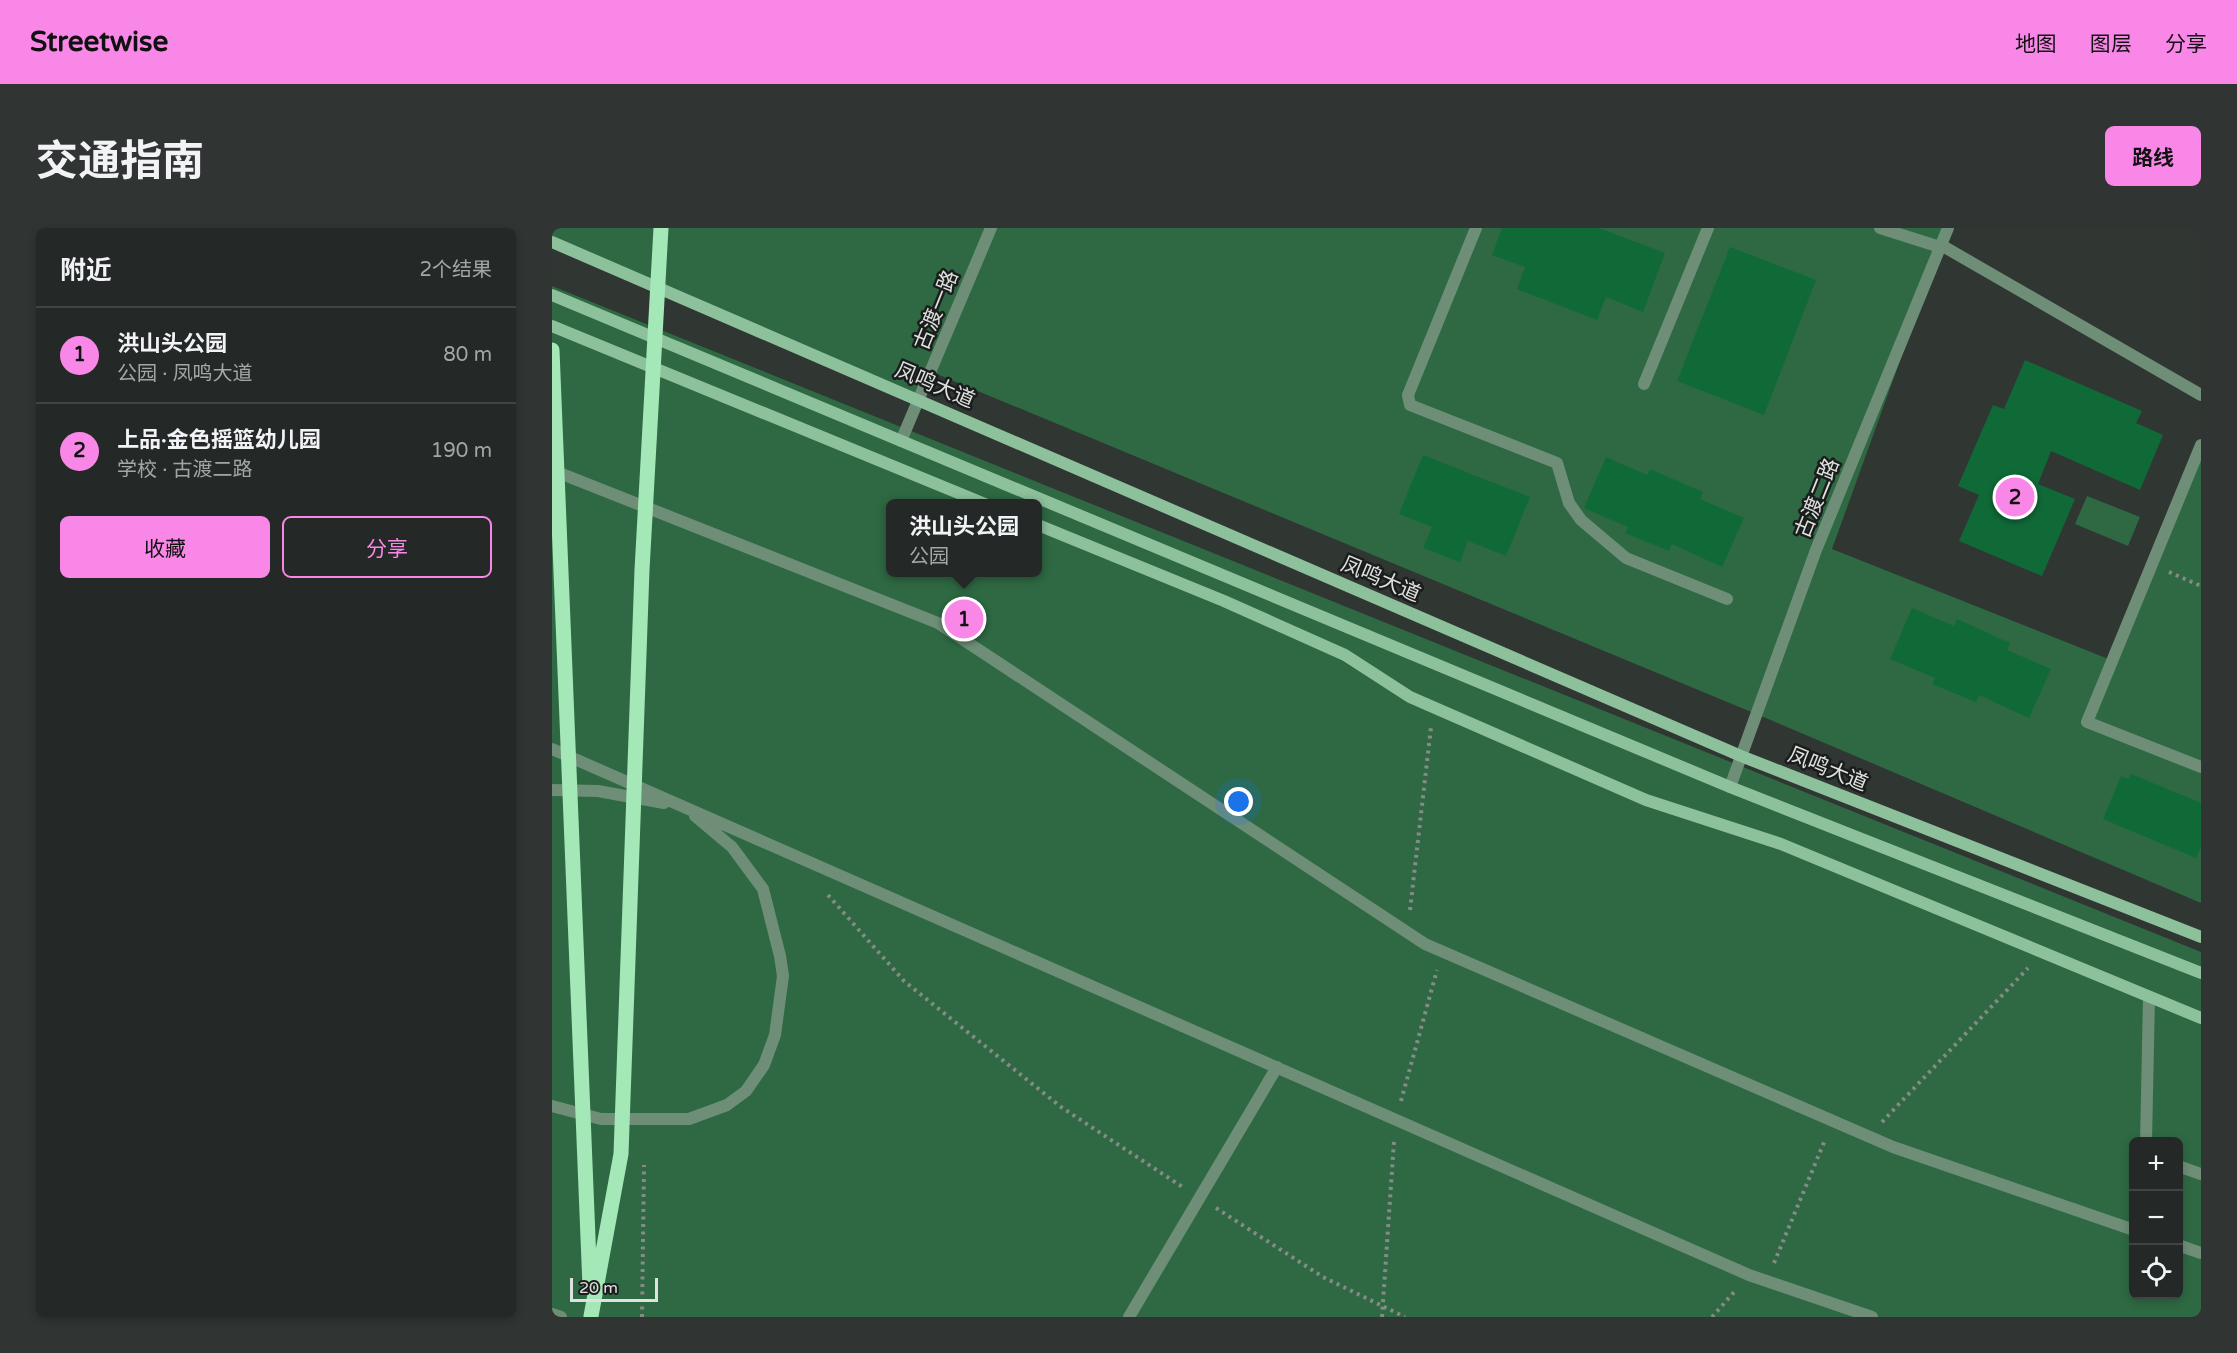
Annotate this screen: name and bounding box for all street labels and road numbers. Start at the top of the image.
street label: 古渡一路 [909,267,964,354]
street label: 凤鸣大道 [891,358,978,413]
street label: 古渡二路 [1790,455,1845,542]
street label: 凤鸣大道 [1337,552,1424,607]
street label: 凤鸣大道 [1784,742,1871,797]

